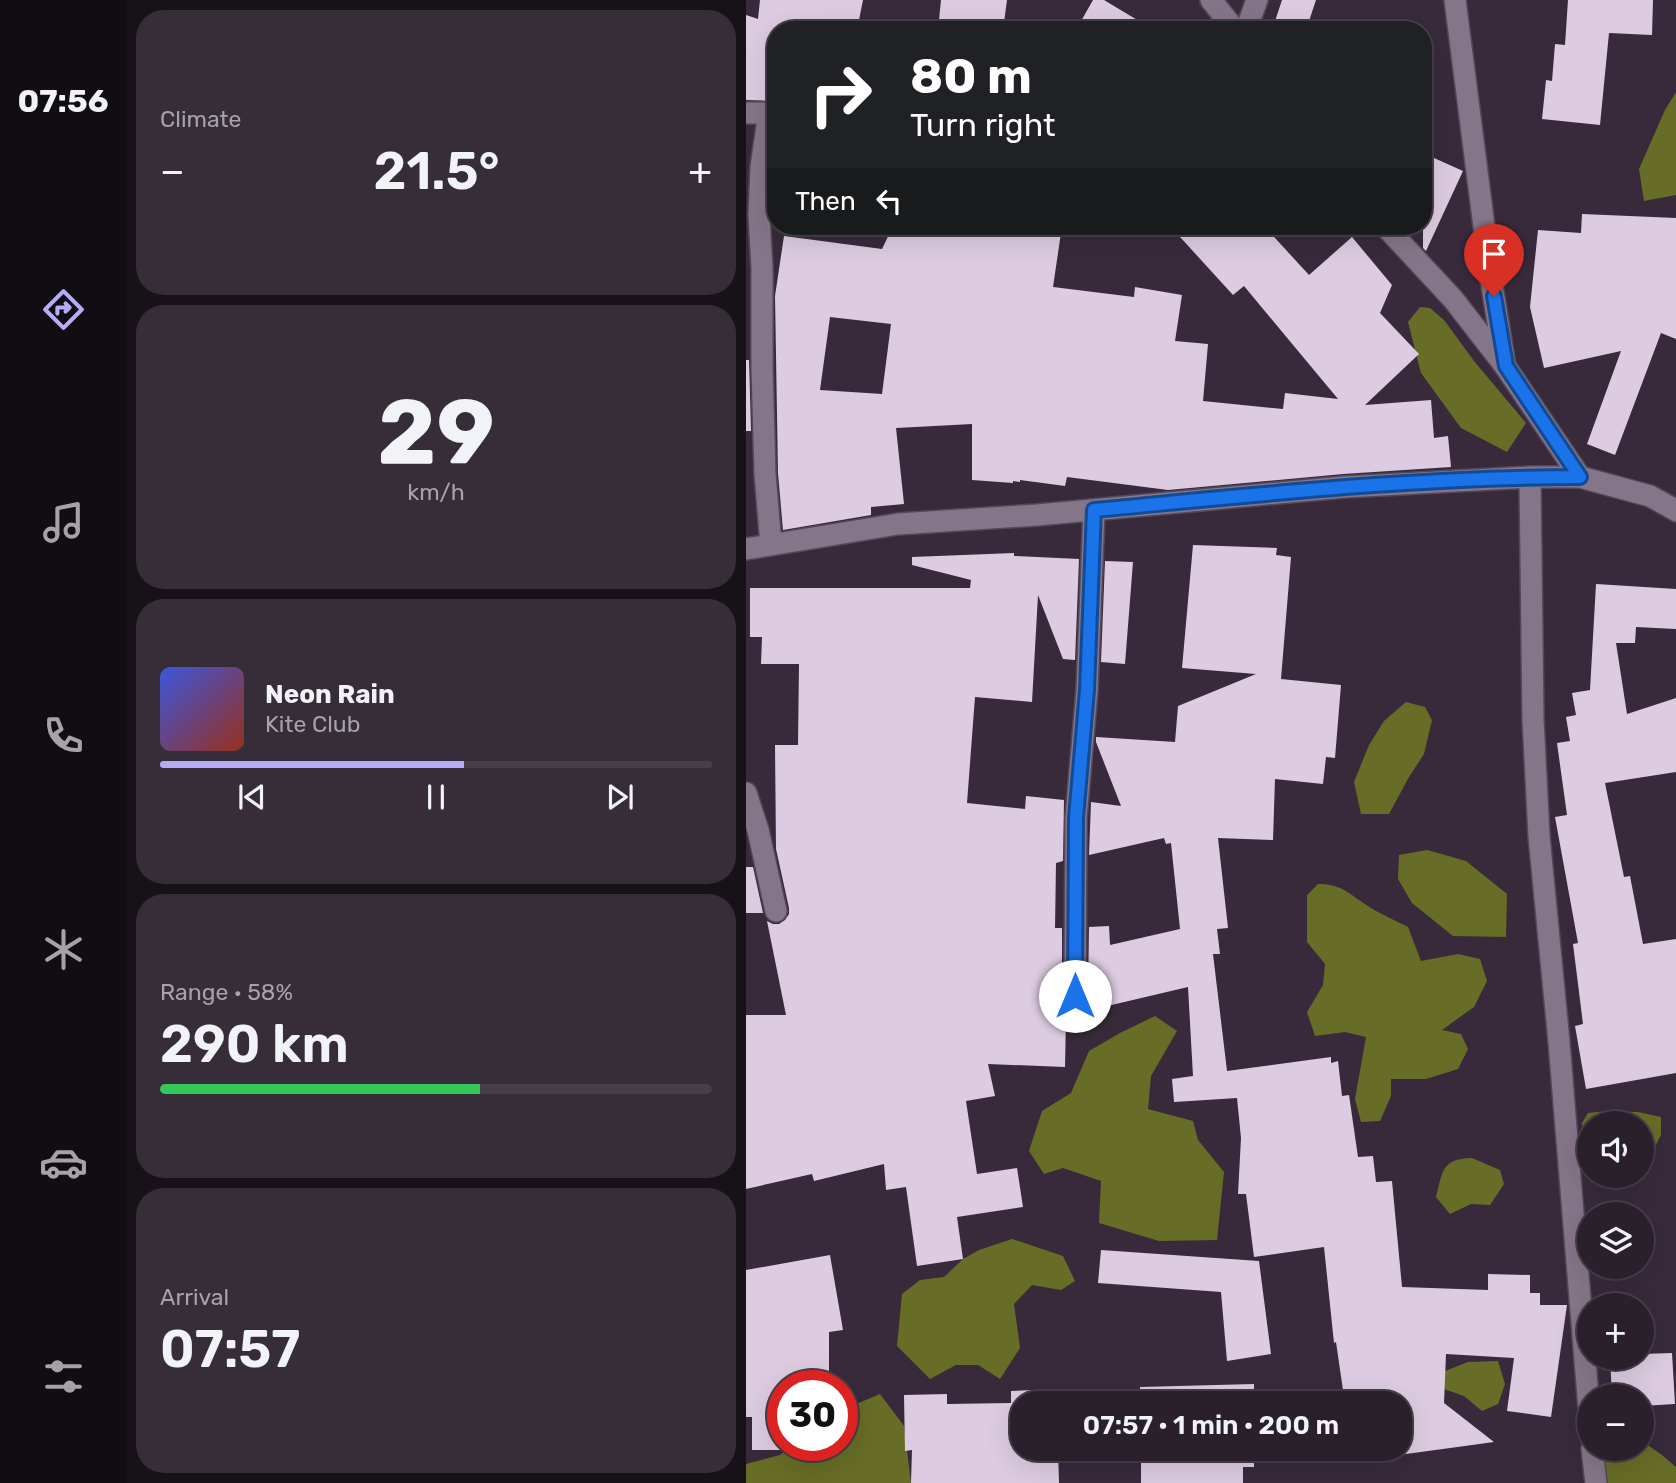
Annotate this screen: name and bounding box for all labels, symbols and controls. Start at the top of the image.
text: 80 m [910,47,1032,105]
icon: right [795,49,886,140]
text: 07:56 [18,82,108,120]
text: Climate [160,105,241,133]
text: Turn right [910,106,1055,144]
text: 21.5° [373,140,500,202]
text: − [160,148,185,194]
text: + [688,148,712,194]
icon: left [870,182,908,220]
text: Then [795,186,856,217]
pin [1464,224,1524,296]
icon: arrive [1475,235,1513,273]
icon: directions [39,285,88,334]
text: 29 [377,378,495,486]
text: km/h [407,478,465,506]
icon: music [39,498,88,547]
text: Neon Rain [265,679,395,710]
text: Kite Club [265,710,360,738]
icon: phone [39,711,88,760]
icon: previous [233,778,271,816]
icon: pause [417,778,455,816]
icon: next [601,778,639,816]
icon: climate [39,925,88,974]
position arrow [1038,959,1112,1033]
text: Range · 58% [160,978,293,1006]
text: 290 km [160,1013,349,1075]
map controls [1577,1111,1654,1461]
button: sound [1577,1111,1654,1188]
icon: car [39,1138,88,1187]
button: layers [1577,1202,1654,1279]
text: Arrival [160,1283,229,1311]
button: + [1577,1293,1654,1370]
text: 07:57 [160,1318,300,1380]
icon: filters [39,1352,88,1401]
speed limit sign: 30 [767,1370,858,1461]
button: − [1577,1384,1654,1461]
text: 07:57 · 1 min · 200 m [1083,1410,1339,1441]

